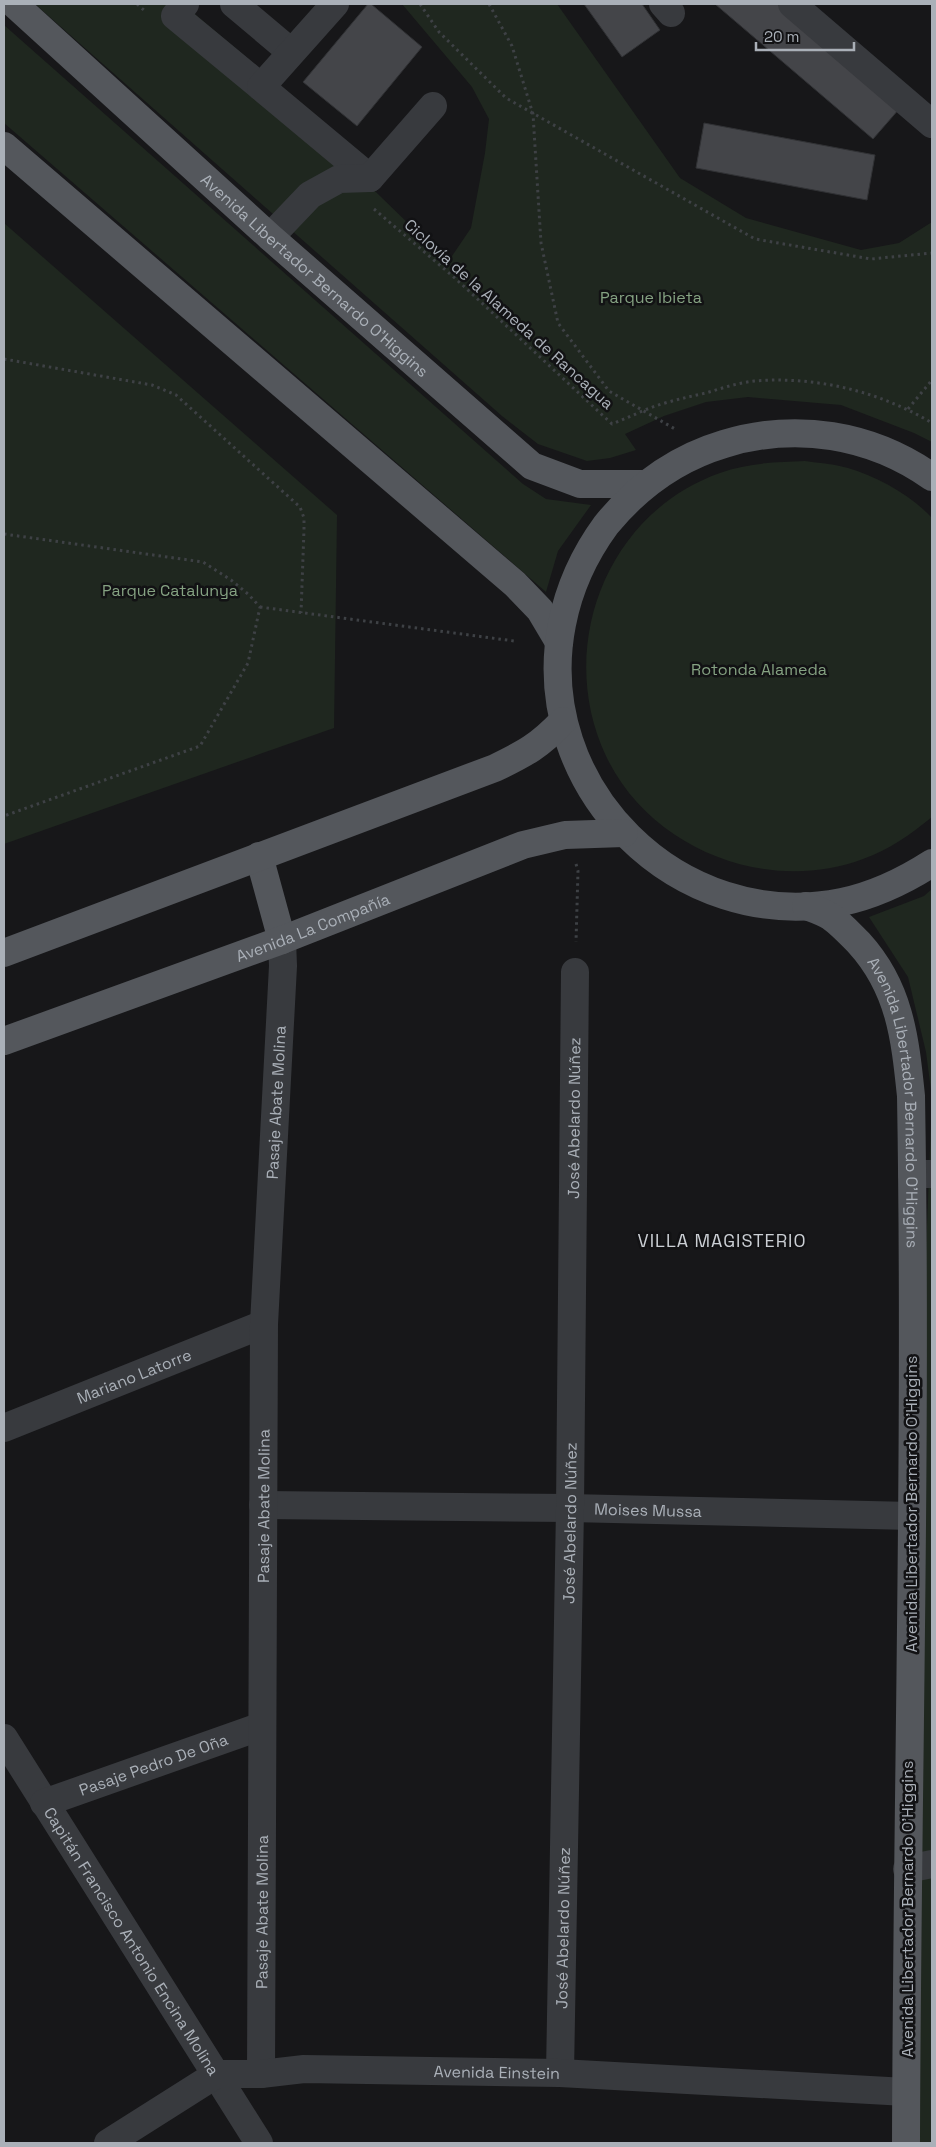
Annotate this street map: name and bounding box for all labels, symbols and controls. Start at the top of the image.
scale bar [756,20,854,52]
text: 20 m [764,27,799,46]
street label: Avenida Libertador Bernardo O'Higgins [197,169,433,381]
street label: Ciclovía de la Alameda de Rancagua [400,214,618,414]
park label: Parque Ibieta [600,287,702,308]
park label: Parque Catalunya [102,580,238,601]
park label: Rotonda Alameda [691,659,827,680]
street label: Avenida La Compañía [233,888,393,966]
street label: Avenida Libertador Bernardo O'Higgins [863,952,923,1248]
street label: Pasaje Abate Molina [261,1025,290,1180]
street label: José Abelardo Núñez [562,1037,585,1199]
district label: VILLA MAGISTERIO [638,1229,806,1252]
street label: Mariano Latorre [74,1344,194,1408]
street label: Avenida Libertador Bernardo O'Higgins [901,1356,922,1652]
street label: Pasaje Abate Molina [252,1429,274,1583]
street label: José Abelardo Núñez [558,1442,581,1604]
street label: Moises Mussa [594,1498,702,1522]
street label: Pasaje Pedro De Oña [76,1728,231,1800]
street label: Avenida Libertador Bernardo O'Higgins [897,1761,918,2057]
street label: Capitán Francisco Antonio Encina Molina [40,1803,224,2079]
street label: Pasaje Abate Molina [251,1835,272,1989]
street label: José Abelardo Núñez [551,1847,574,2009]
street label: Avenida Einstein [433,2061,560,2083]

